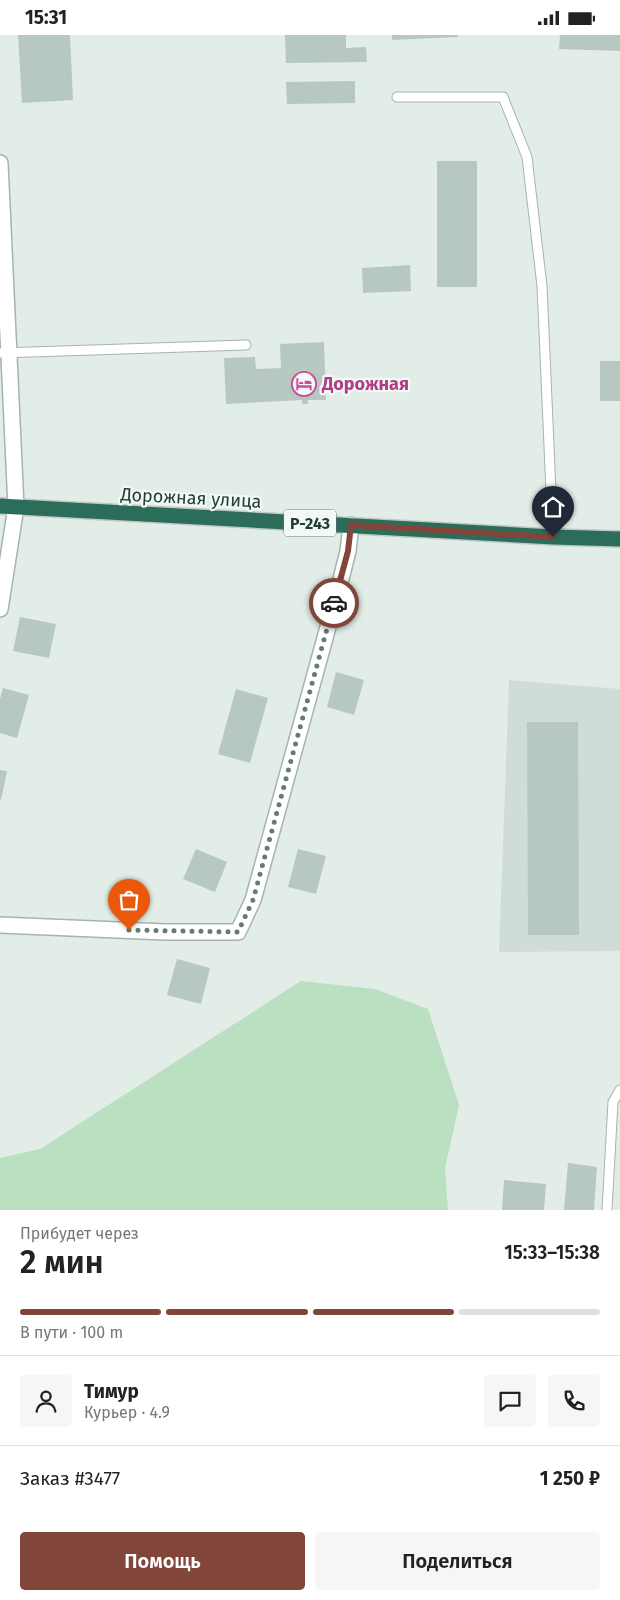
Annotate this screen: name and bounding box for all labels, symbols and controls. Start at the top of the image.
text: 15:31 [25,6,67,29]
hotel icon: Дорожная [291,371,317,397]
place label: Дорожная [321,373,409,395]
street label: Дорожная улица [119,483,262,513]
pin [532,486,574,537]
icon: home [539,493,567,521]
road number: Р-243 [284,509,336,537]
courier [309,578,359,628]
icon: car [320,589,348,617]
pin [108,879,150,930]
icon: bag [115,886,143,914]
text: Прибудет через [20,1224,139,1243]
text: 15:33–15:38 [504,1241,600,1264]
text: 2 мин [20,1243,103,1281]
text: В пути · 100 m [20,1323,123,1342]
button: person [20,1375,72,1427]
button: chat [484,1375,536,1427]
button: phone [548,1375,600,1427]
text: Тимур [84,1380,139,1403]
text: Курьер · 4.9 [84,1403,170,1422]
text: Заказ #3477 [20,1467,120,1490]
text: 1 250 ₽ [540,1467,600,1490]
button: Помощь [20,1532,305,1590]
button: Поделиться [315,1532,600,1590]

